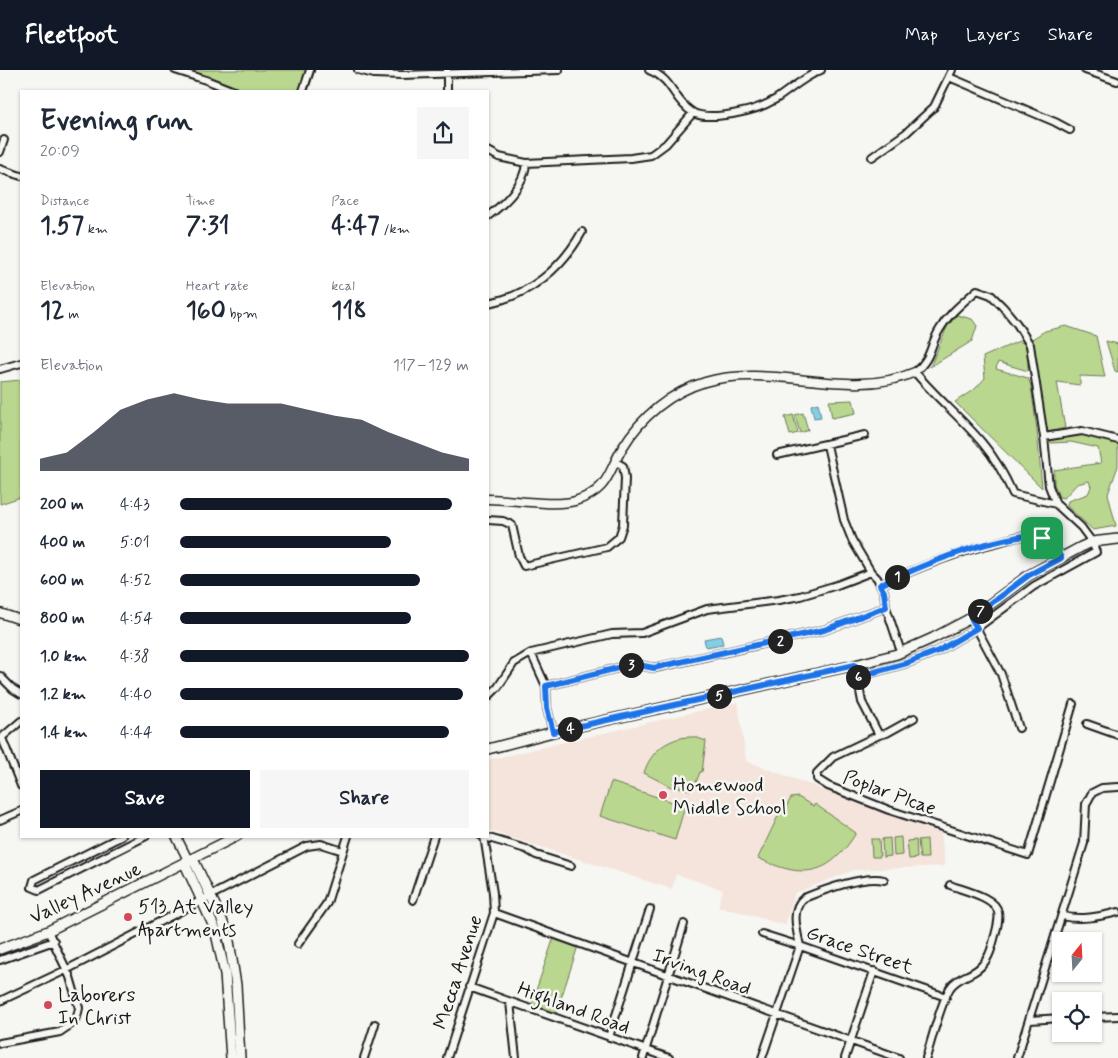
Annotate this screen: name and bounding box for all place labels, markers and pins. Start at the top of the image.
pin [1021,517,1063,559]
pin: 1 [884,564,910,590]
pin: 7 [968,598,992,624]
pin: 2 [768,628,792,654]
pin: 3 [618,652,644,678]
pin: 6 [846,664,870,690]
pin: 5 [706,684,732,708]
pin: 4 [558,716,582,742]
place label: Homewood Middle School [673,772,786,822]
marker: Homewood Middle School [657,789,669,801]
place label: 513 At Valley Apartments [138,894,254,945]
marker: 513 At Valley Apartments [122,911,134,923]
place label: Laborers In Christ [58,982,135,1032]
marker: Laborers In Christ [42,999,54,1011]

